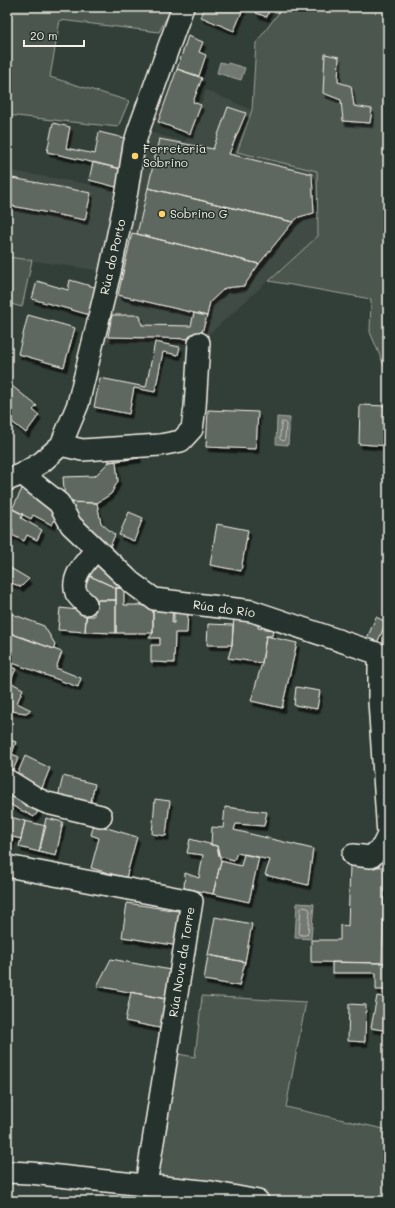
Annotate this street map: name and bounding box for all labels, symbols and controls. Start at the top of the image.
scale bar [24,22,84,48]
text: 20 m [30,27,58,43]
place label: Ferreteria Sobrino [143,140,207,170]
marker: Ferreteria Sobrino [130,151,140,161]
place label: Sobrino G [170,205,228,221]
marker: Sobrino G [157,209,167,219]
street label: Rúa do Porto [96,217,128,296]
street label: Rúa do Río [192,596,256,620]
street label: Rúa Nova da Torre [164,906,198,1018]

